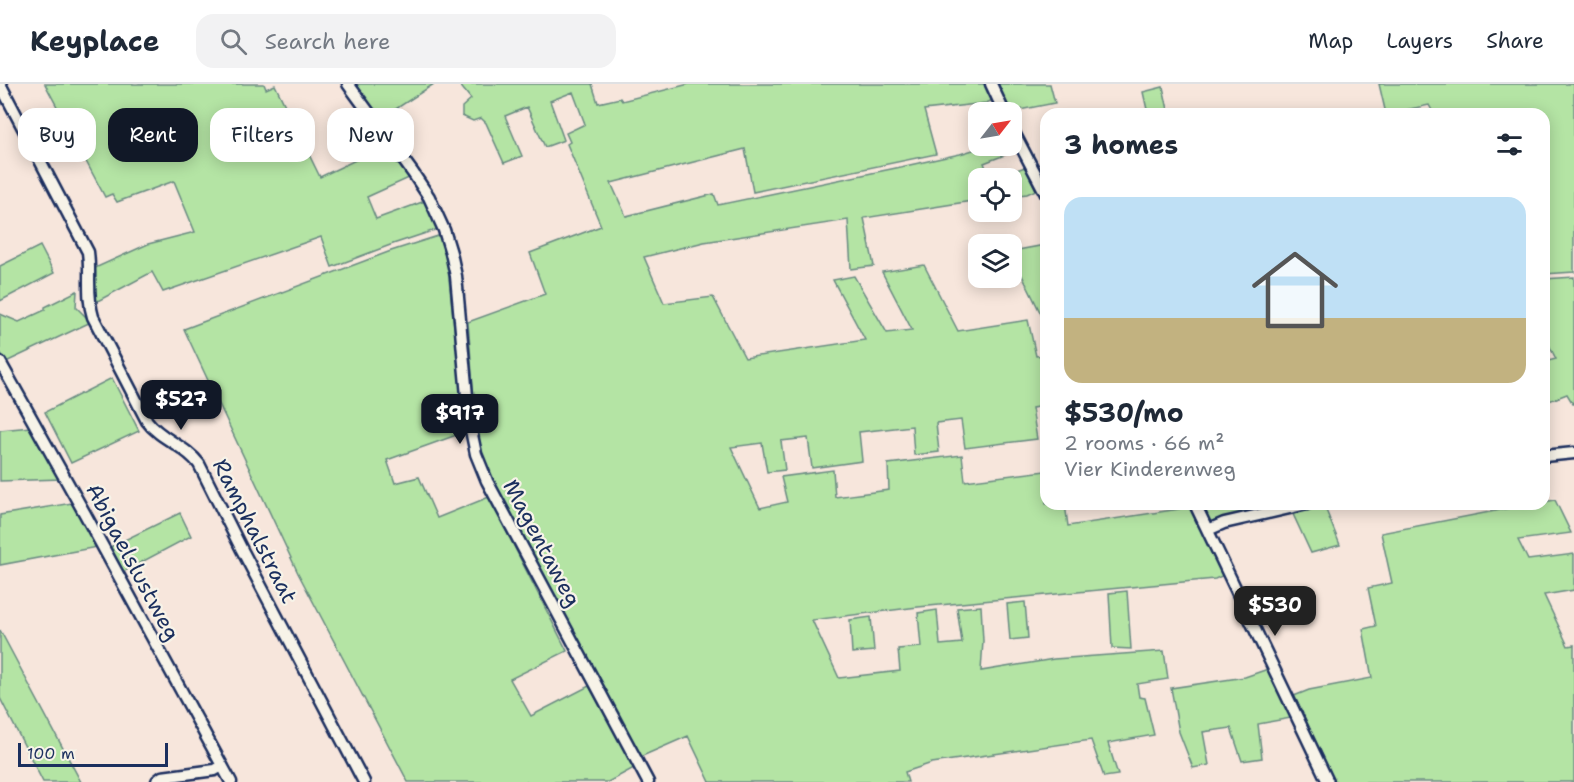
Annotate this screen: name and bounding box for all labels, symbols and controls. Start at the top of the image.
search box [196,14,616,68]
text: Keyplace [30,22,160,60]
icon: search [217,25,250,58]
text: Search here [265,27,390,56]
text: Map [1308,27,1353,55]
text: Layers [1386,27,1453,55]
text: Share [1486,27,1544,55]
north arrow [968,102,1022,156]
map controls [968,102,1022,288]
chip: Buy [18,108,96,162]
chip: Rent [108,108,198,162]
chip: Filters [210,108,315,162]
chip: New [327,108,414,162]
text: 3 homes [1064,127,1178,162]
icon: filters [1493,128,1526,161]
button: locate [968,168,1022,222]
button: layers [968,234,1022,288]
icon: home [1241,236,1349,344]
pin: $527 [145,380,217,431]
text: $527 [155,386,207,412]
pin: $917 [424,394,496,445]
text: $530/mo [1064,395,1184,430]
text: $917 [435,400,485,426]
text: 2 rooms · 66 m² [1064,430,1225,456]
street label: Ramphalstraat [206,454,304,608]
text: Vier Kinderenweg [1064,456,1236,482]
street label: Magentaweg [496,474,588,612]
street label: Abigaelslustweg [79,478,187,646]
pin: $530 [1239,586,1311,637]
text: $530 [1248,592,1302,618]
scale bar [18,740,168,768]
text: 100 m [27,743,75,764]

